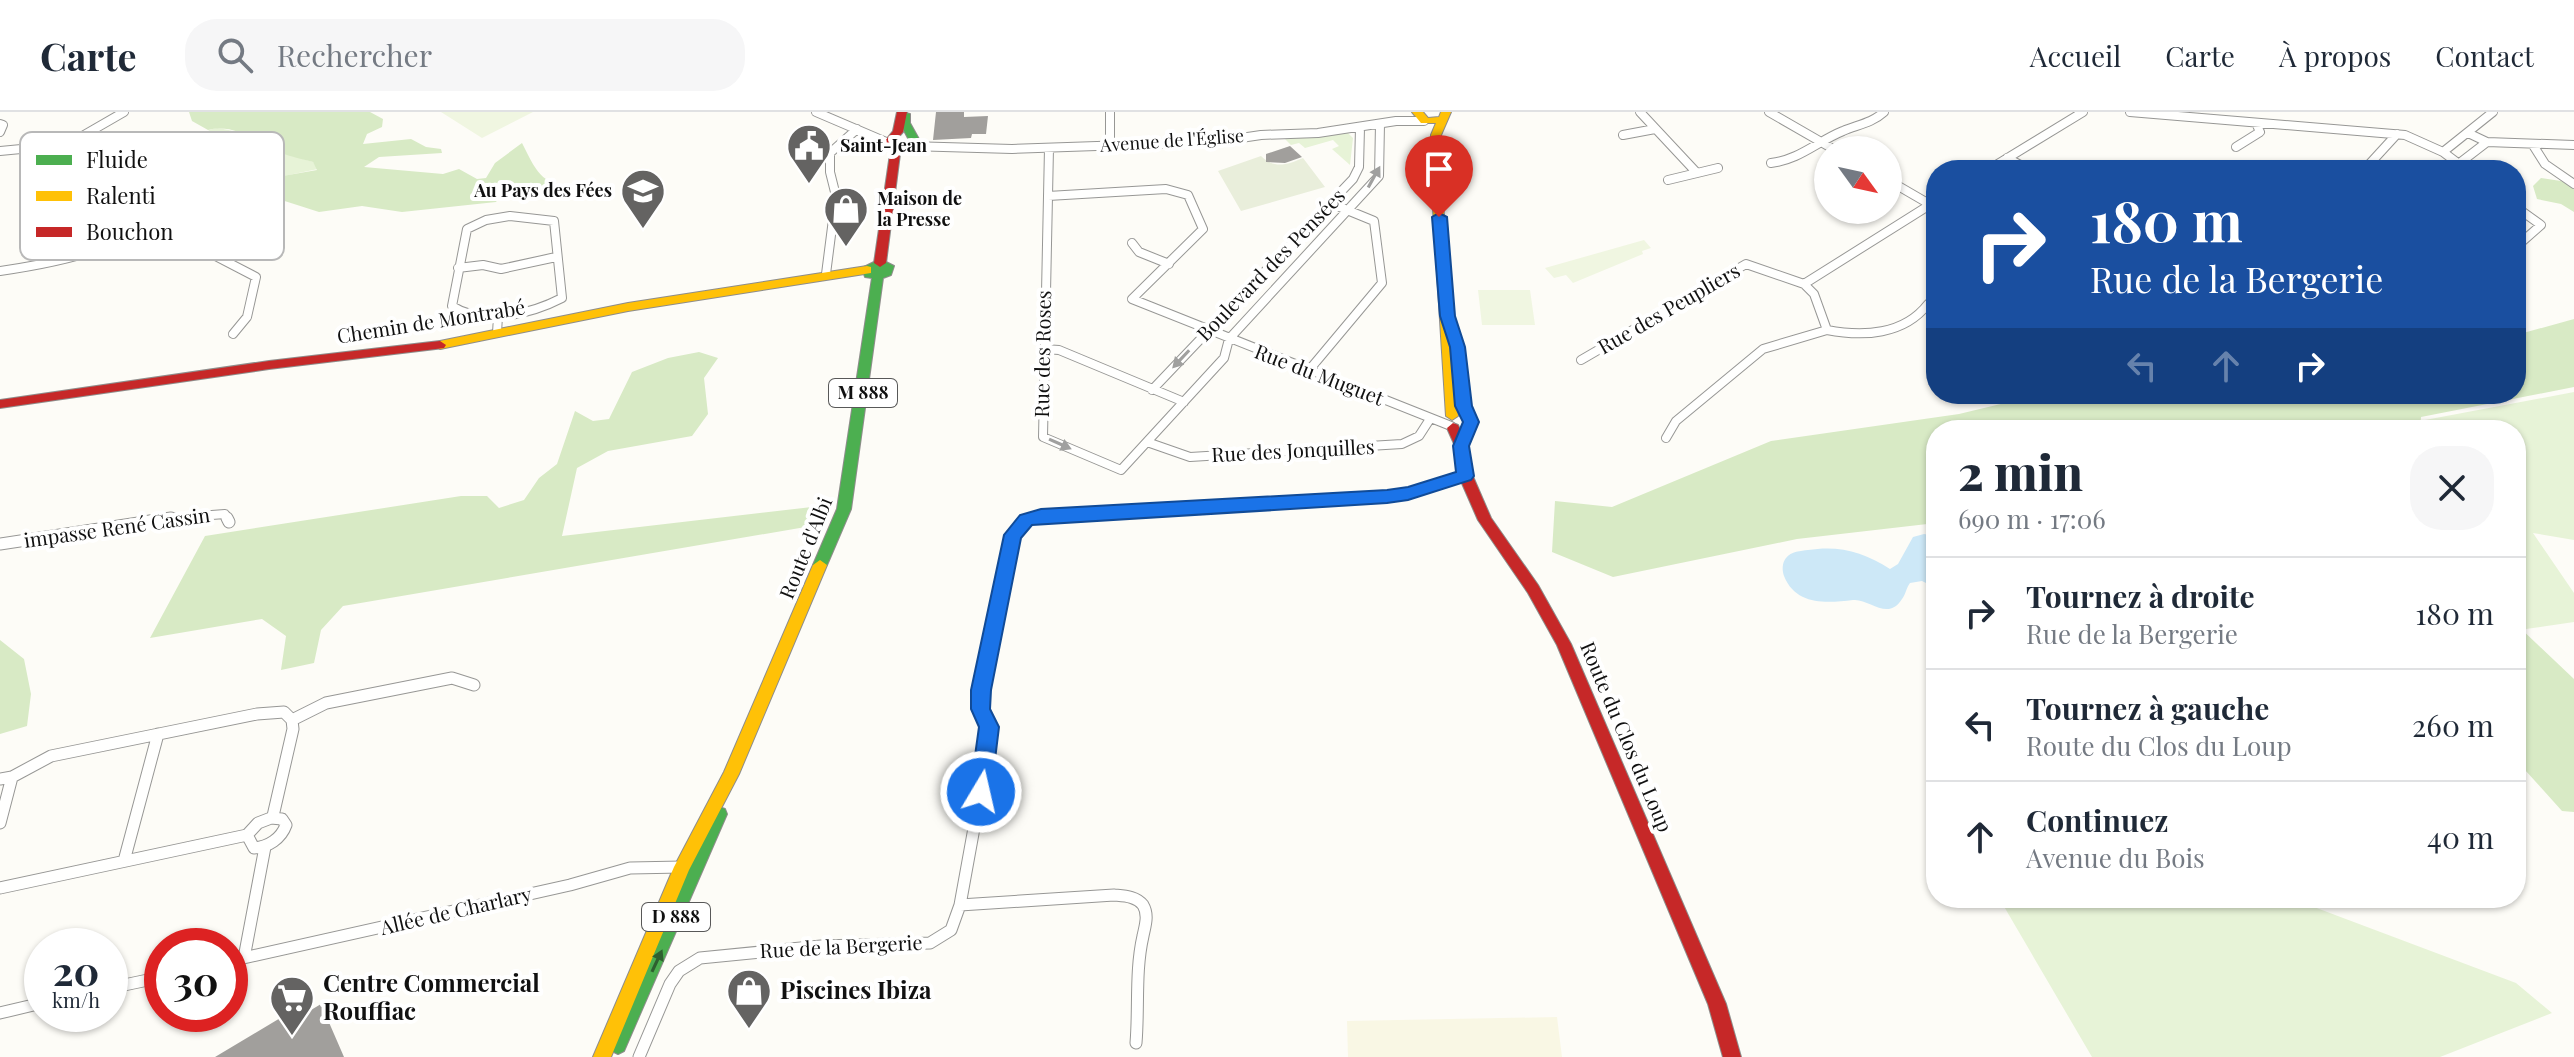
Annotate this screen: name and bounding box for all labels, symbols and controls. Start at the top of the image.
search box [185,19,745,91]
text: Carte [40,30,137,81]
icon: search [213,33,257,77]
text: Rechercher [277,35,432,75]
text: Accueil [2030,37,2121,74]
text: Carte [2165,37,2235,74]
text: À propos [2279,37,2391,74]
text: Contact [2435,37,2534,74]
public building icon: Saint-Jean [785,122,833,185]
street label: Avenue de l'Église [1098,123,1245,157]
legend [20,132,284,260]
place label: Saint-Jean [840,133,927,157]
pin [1405,135,1473,217]
north arrow [1814,136,1902,224]
map controls [1814,136,1902,224]
text: Fluide [86,144,148,174]
icon: arrive [1417,147,1461,191]
one-way arrow [1367,166,1381,188]
school or university icon: Au Pays des Fées [619,167,667,230]
place label: Au Pays des Fées [473,178,612,202]
text: Ralenti [86,180,156,210]
street label: Boulevard des Pensées [1190,182,1350,346]
text: 180 m [2090,182,2243,257]
shop icon: Maison de la Presse [822,185,870,248]
place label: Maison de la Presse [877,186,962,231]
icon: right [1958,192,2062,296]
text: Bouchon [86,216,173,246]
text: Rue de la Bergerie [2090,254,2384,302]
street label: Rue des Peupliers [1592,256,1744,359]
street label: Rue des Roses [1027,290,1056,418]
street label: Chemin de Montrabé [335,292,527,349]
street label: Rue du Muguet [1251,337,1389,411]
icon: left [2120,344,2164,388]
icon: ahead [2204,344,2248,388]
icon: right [2288,344,2332,388]
one-way arrow [1173,349,1191,368]
road number: M 888 [829,379,897,407]
street label: Rue des Jonquilles [1211,432,1375,467]
one-way arrow [1048,438,1071,451]
text: 2 min [1958,439,2083,503]
button: close [2410,446,2494,530]
street label: Route d'Albi [772,492,837,602]
street label: impasse René Cassin [22,500,212,553]
text: 690 m · 17:06 [1958,501,2106,536]
text: Tournez à droite [2026,576,2255,616]
icon: right [1958,591,2002,635]
text: 180 m [2415,593,2494,633]
text: Rue de la Bergerie [2026,616,2238,651]
street label: Route du Clos du Loup [1575,637,1680,836]
text: Tournez à gauche [2026,688,2269,728]
icon: left [1958,703,2002,747]
text: 260 m [2412,705,2494,745]
text: Route du Clos du Loup [2026,728,2292,763]
position arrow [939,750,1023,834]
text: Continuez [2026,800,2168,840]
icon: ahead [1958,815,2002,859]
text: 40 m [2427,817,2494,857]
text: Avenue du Bois [2026,840,2205,875]
street label: Allée de Charlary [376,879,534,940]
road number: D 888 [642,903,710,931]
speed limit sign: 30 [144,928,248,1032]
street label: Rue de la Bergerie [759,928,923,963]
text: 20 [53,943,99,996]
one-way arrow [650,949,664,972]
place label: Centre Commercial Rouffiac [323,966,540,1026]
shop icon: Piscines Ibiza [725,967,773,1030]
place label: Piscines Ibiza [780,973,932,1005]
supermarket icon: Centre Commercial Rouffiac [268,974,316,1037]
text: km/h [52,986,100,1013]

